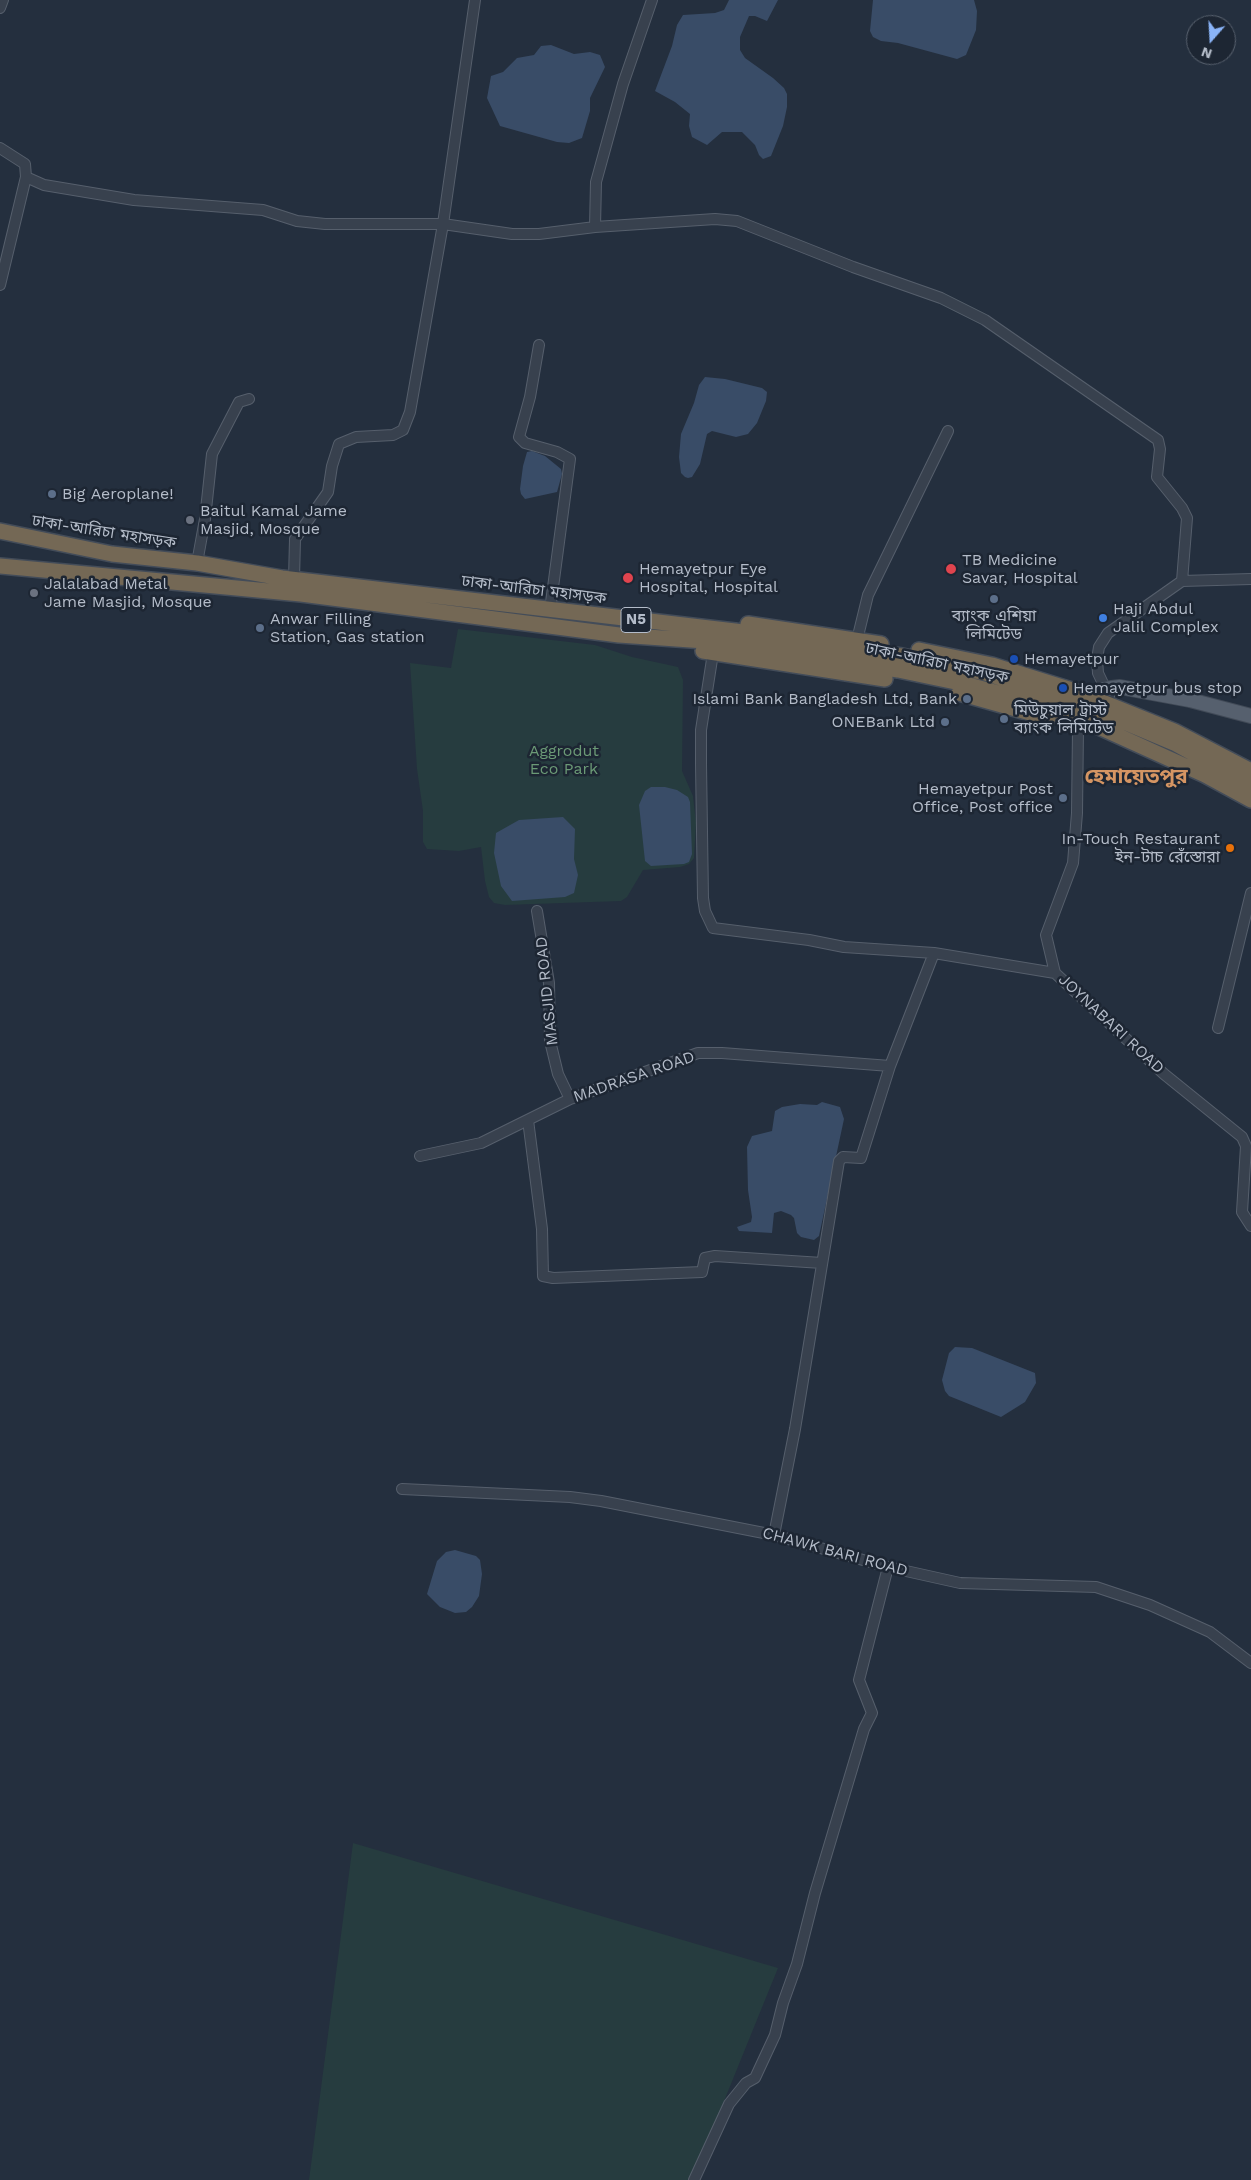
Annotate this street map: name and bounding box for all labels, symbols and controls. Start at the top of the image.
north arrow [1186,15,1236,65]
text: N [1199,44,1214,62]
place label: Big Aeroplane! [62,484,174,504]
marker: Big Aeroplane! [46,488,58,500]
place label: Baitul Kamal Jame Masjid, Mosque [200,501,347,539]
street label: ঢাকা-আরিচা মহাসড়ক [30,511,178,553]
marker: Baitul Kamal Jame Masjid, Mosque [184,514,196,526]
place label: TB Medicine Savar, Hospital [962,550,1078,588]
place label: Hemayetpur Eye Hospital, Hospital [639,559,778,597]
marker: TB Medicine Savar, Hospital [944,562,958,576]
marker: Hemayetpur Eye Hospital, Hospital [621,571,635,585]
street label: ঢাকা-আরিচা মহাসড়ক [460,572,608,608]
place label: Jalalabad Metal Jame Masjid, Mosque [44,574,212,612]
marker: Jalalabad Metal Jame Masjid, Mosque [28,587,40,599]
marker: ব্যাংক এশিয়া লিমিটেড [988,593,1000,605]
place label: Haji Abdul Jalil Complex [1113,599,1219,637]
place label: ব্যাংক এশিয়া লিমিটেড [952,606,1036,644]
road number: N5 [621,608,651,632]
place label: Anwar Filling Station, Gas station [270,609,425,647]
marker: Haji Abdul Jalil Complex [1097,612,1109,624]
marker: Anwar Filling Station, Gas station [254,622,266,634]
street label: ঢাকা-আরিচা মহাসড়ক [864,638,1010,688]
place label: Hemayetpur [1024,649,1119,669]
marker: Hemayetpur [1008,653,1020,665]
place label: Hemayetpur bus stop [1073,678,1242,698]
marker: Hemayetpur bus stop [1057,682,1069,694]
place label: Islami Bank Bangladesh Ltd, Bank [692,689,957,709]
marker: Islami Bank Bangladesh Ltd, Bank [961,693,973,705]
place label: মিউচুয়াল ট্রাস্ট ব্যাংক লিমিটেড [1014,700,1113,738]
place label: ONEBank Ltd [832,712,935,732]
marker: মিউচুয়াল ট্রাস্ট ব্যাংক লিমিটেড [998,713,1010,725]
marker: ONEBank Ltd [939,716,951,728]
park label: Aggrodut Eco Park [529,741,599,779]
district label: হেমায়েতপুর [1084,764,1188,790]
place label: Hemayetpur Post Office, Post office [912,779,1053,817]
marker: Hemayetpur Post Office, Post office [1057,792,1069,804]
place label: In-Touch Restaurant ইন-টাচ রেঁস্তোরা [1062,829,1220,867]
marker: In-Touch Restaurant ইন-টাচ রেঁস্তোরা [1224,842,1236,854]
street label: MASJID ROAD [532,936,562,1046]
street label: JOYNABARI ROAD [1054,970,1168,1078]
street label: MADRASA ROAD [571,1047,697,1107]
street label: CHAWK BARI ROAD [760,1523,910,1581]

